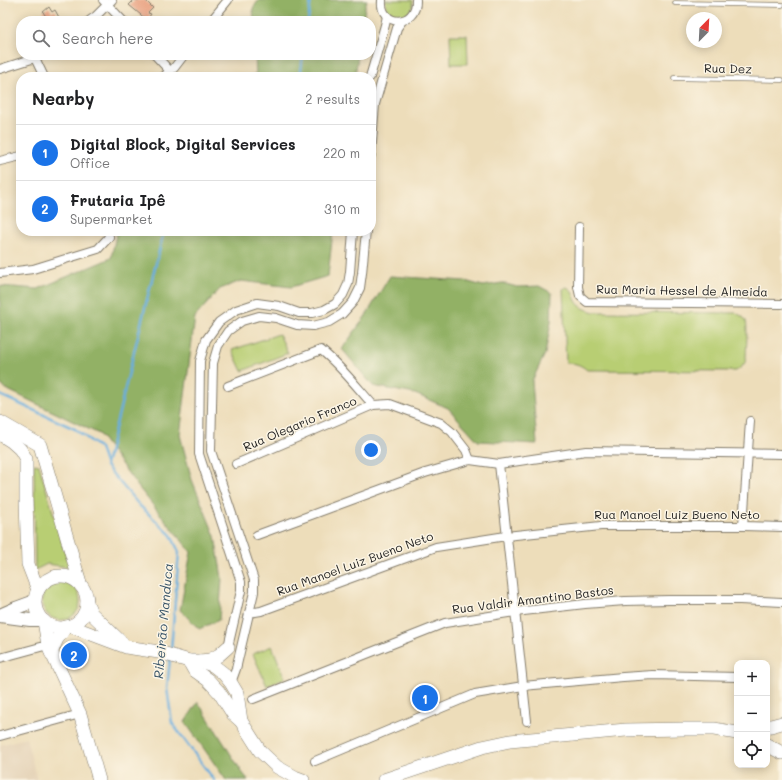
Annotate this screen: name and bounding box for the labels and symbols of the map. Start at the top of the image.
north arrow [686,12,722,48]
street label: Rua Dez [704,60,752,76]
street label: Rua Maria Hessel de Almeida [596,281,768,299]
street label: Rua Olegario Franco [240,392,359,454]
your location [361,440,381,460]
street label: Rua Manoel Luiz Bueno Neto [594,506,760,522]
street label: Rua Manoel Luiz Bueno Neto [274,527,435,599]
water label: Ribeirão Manduca [149,562,176,679]
street label: Rua Valdir Amantino Bastos [451,581,615,617]
pin: 2 [61,640,87,670]
pin: 1 [412,683,438,713]

